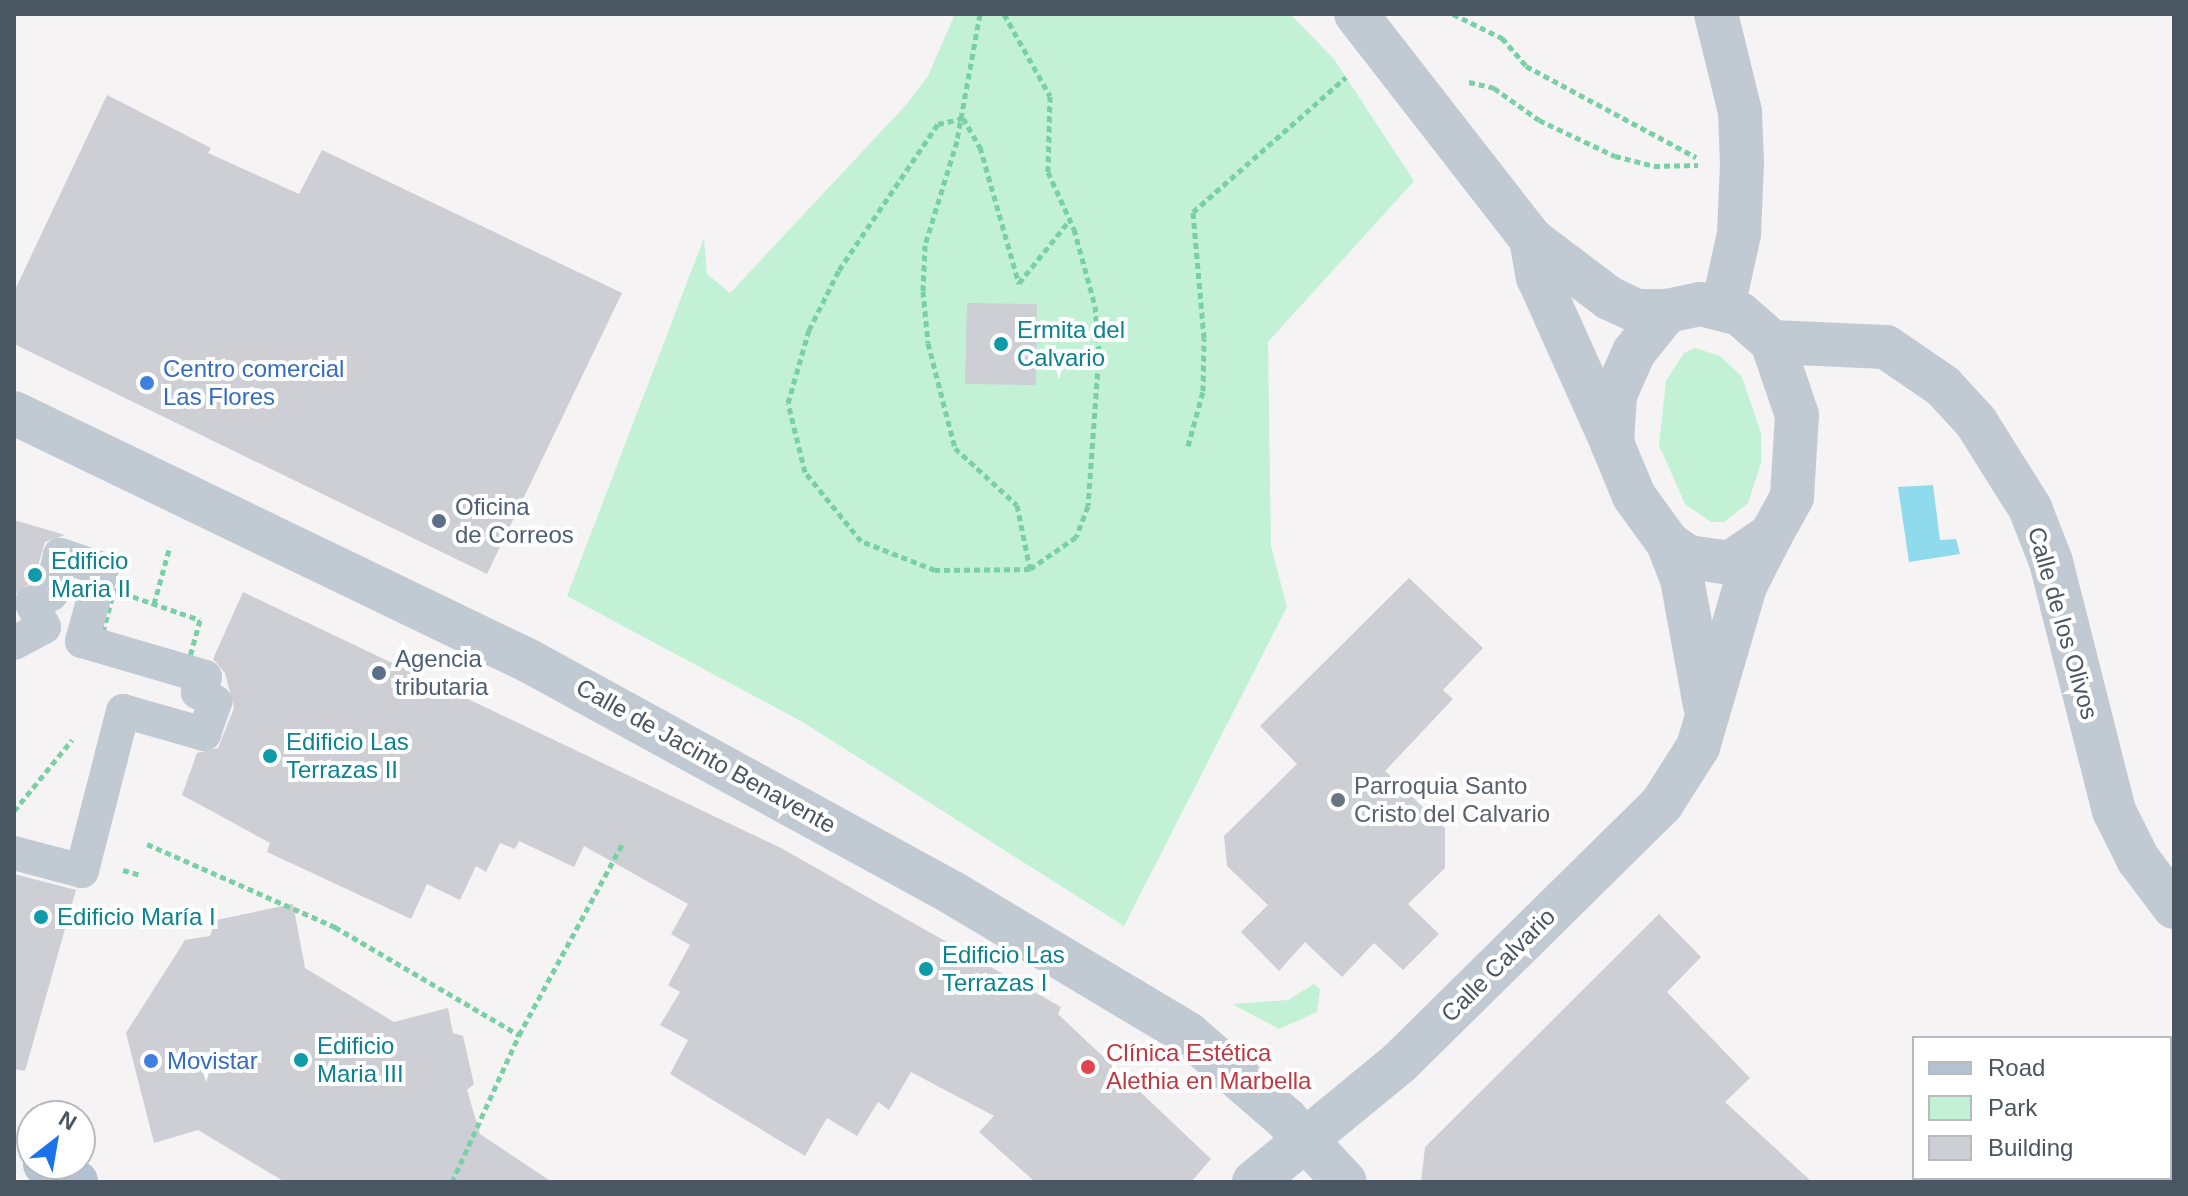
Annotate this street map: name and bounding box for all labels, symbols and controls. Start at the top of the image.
place label: Ermita del Calvario [1017,316,1125,372]
marker: Ermita del Calvario [992,335,1010,353]
place label: Centro comercial Las Flores [163,355,344,411]
marker: Centro comercial Las Flores [138,374,156,392]
place label: Oficina de Correos [455,493,574,549]
marker: Oficina de Correos [430,512,448,530]
street label: Calle de los Olivos [2022,524,2104,722]
place label: Edificio Maria II [51,547,131,603]
marker: Edificio Maria II [26,566,44,584]
place label: Agencia tributaria [395,645,488,701]
marker: Agencia tributaria [370,664,388,682]
street label: Calle de Jacinto Benavente [571,673,841,839]
place label: Edificio Las Terrazas II [286,728,409,784]
marker: Edificio Las Terrazas II [261,747,279,765]
place label: Parroquia Santo Cristo del Calvario [1354,772,1550,828]
marker: Parroquia Santo Cristo del Calvario [1329,791,1347,809]
street label: Calle Calvario [1435,902,1561,1028]
place label: Edificio María I [57,903,216,931]
marker: Edificio María I [32,908,50,926]
place label: Edificio Las Terrazas I [942,941,1065,997]
marker: Edificio Las Terrazas I [917,960,935,978]
place label: Edificio Maria III [317,1032,404,1088]
legend [1912,1036,2172,1180]
place label: Clínica Estética Alethia en Marbella [1106,1039,1311,1095]
place label: Movistar [167,1047,258,1075]
marker: Edificio Maria III [292,1051,310,1069]
marker: Movistar [142,1052,160,1070]
text: Road [1988,1054,2045,1081]
marker: Clínica Estética Alethia en Marbella [1077,1056,1099,1078]
text: Park [1988,1094,2037,1121]
north arrow [16,1100,96,1180]
text: N [54,1106,81,1136]
text: Building [1988,1134,2073,1161]

